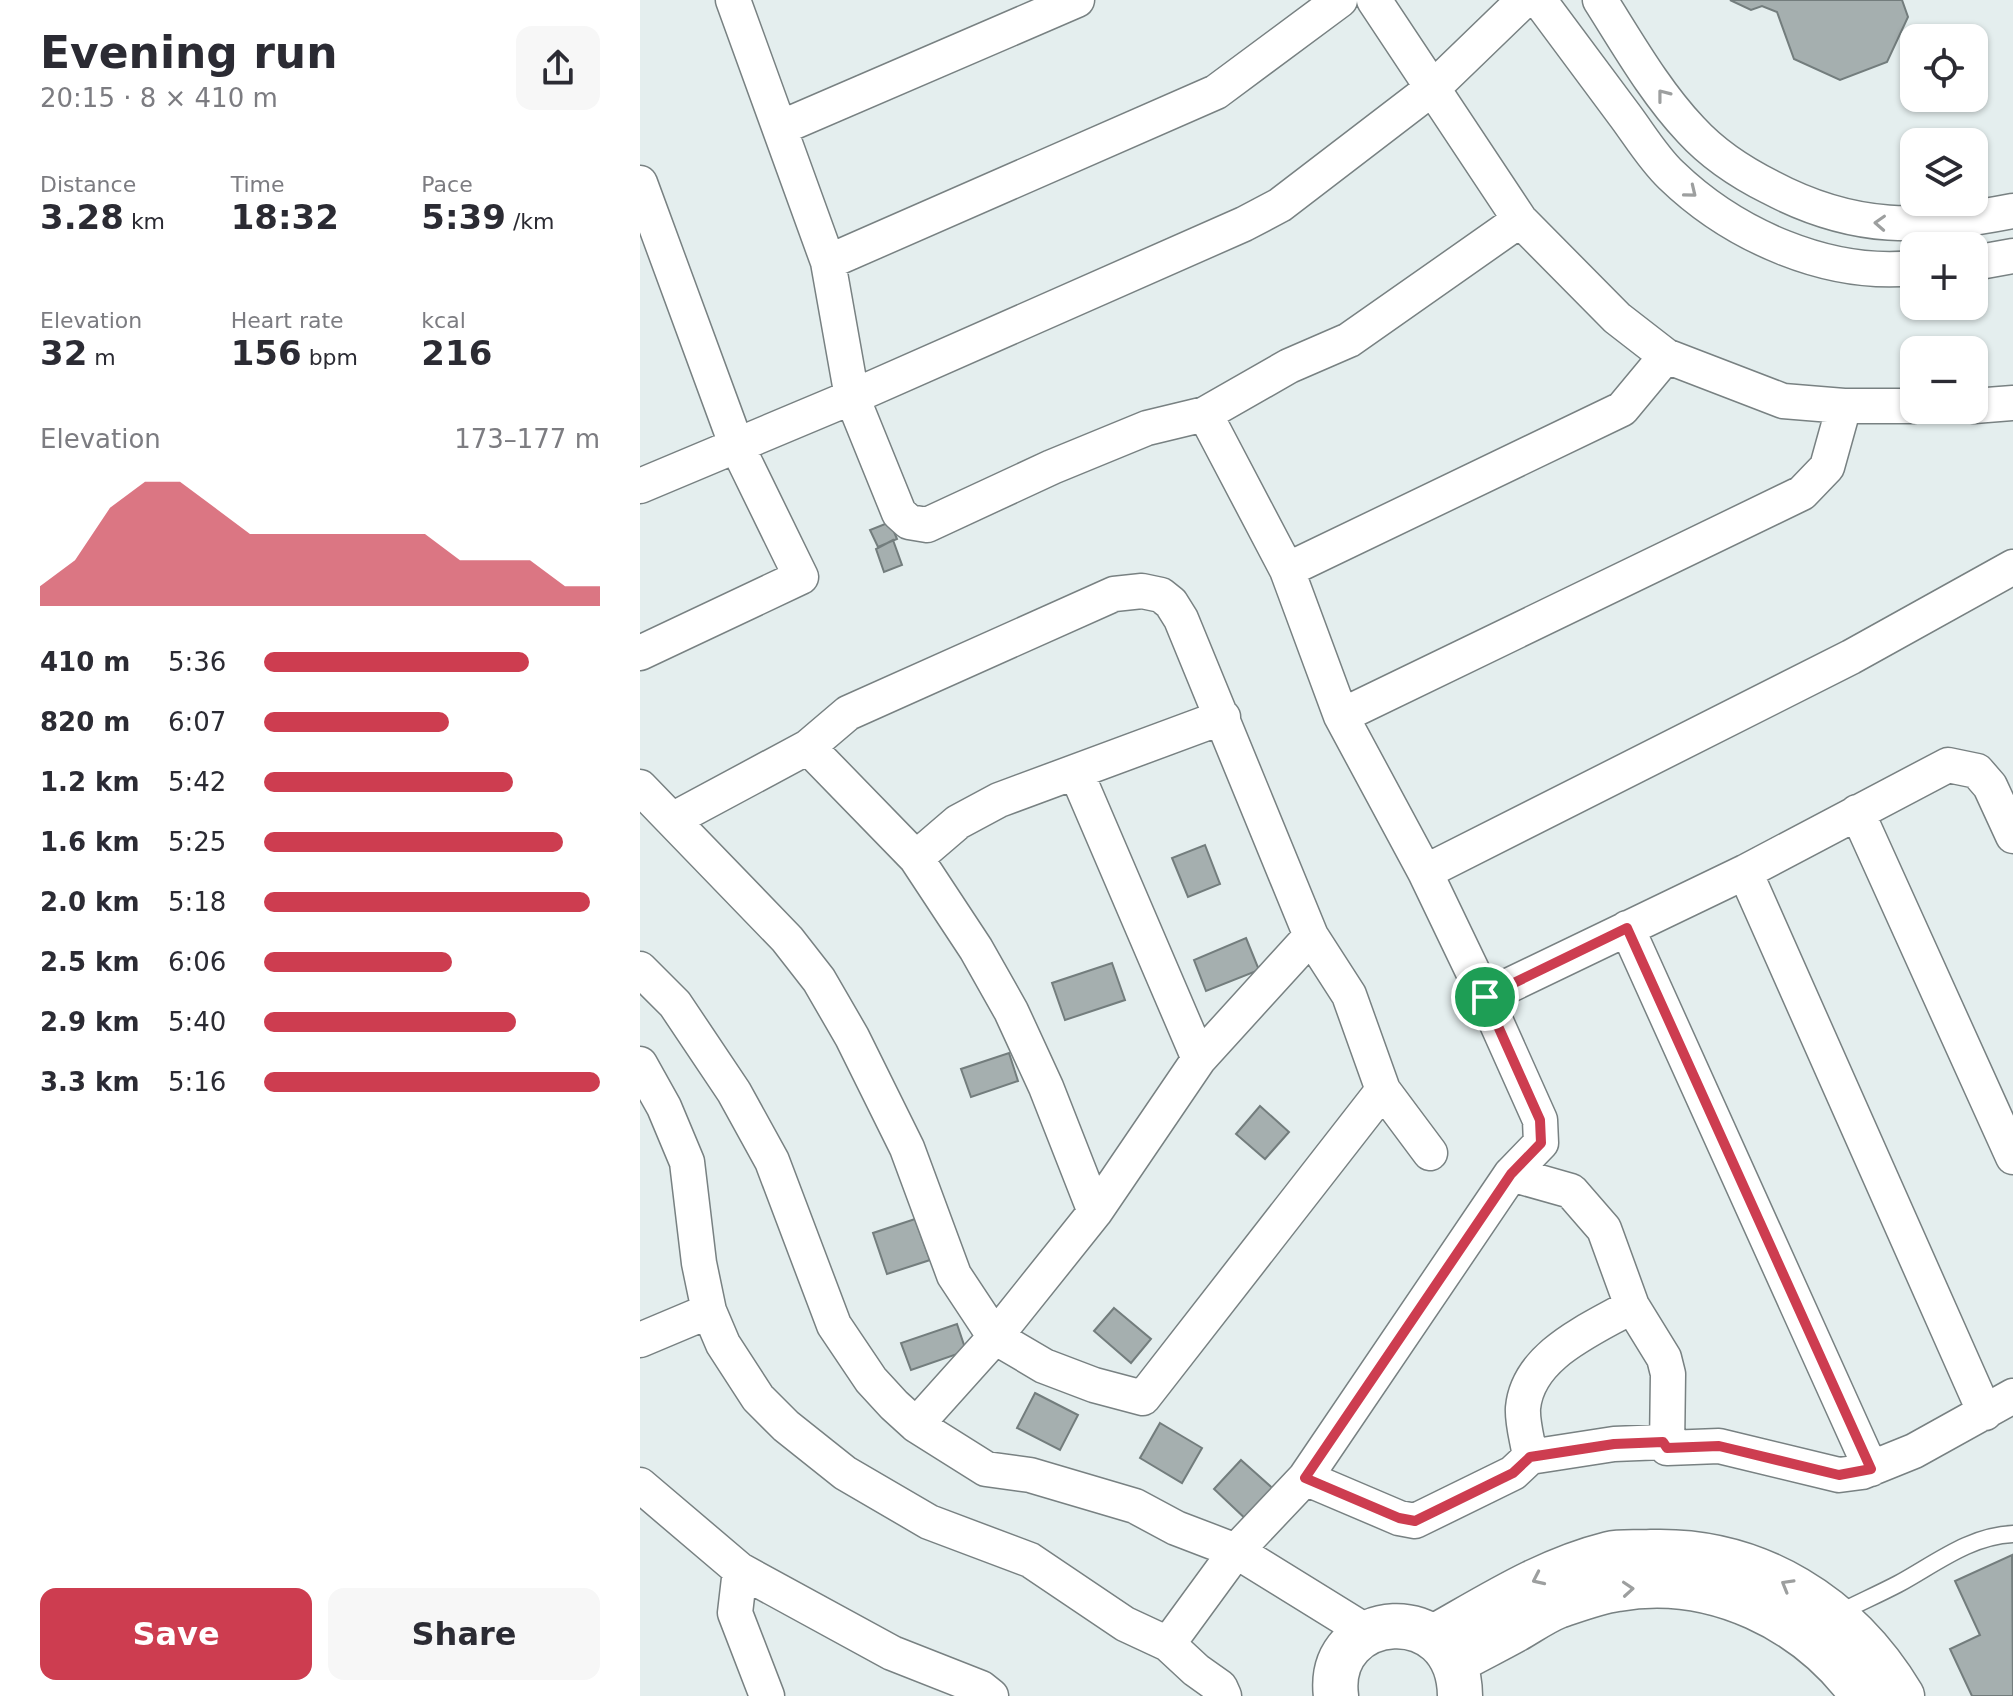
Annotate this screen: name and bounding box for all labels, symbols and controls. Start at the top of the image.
map controls [1900,24,1988,424]
button: locate [1900,24,1988,112]
button: share [516,26,600,110]
text: Evening run [40,27,337,78]
text: 20:15 · 8 × 410 m [40,83,278,113]
one-way arrow [1658,89,1672,104]
button: layers [1900,128,1988,216]
text: Distance [40,172,136,197]
text: Time [231,172,285,197]
text: Pace [421,172,473,197]
one-way arrow [1682,182,1697,197]
text: 3.28 [40,197,124,237]
text: 18:32 [231,197,339,237]
text: 5:39 [421,197,506,237]
text: km [124,209,165,234]
text: /km [506,209,554,234]
one-way arrow [1873,215,1886,232]
button: + [1900,232,1988,320]
text: Elevation [40,308,142,333]
text: Heart rate [231,308,344,333]
text: kcal [421,308,466,333]
text: 32 [40,333,87,373]
text: 156 [231,333,302,373]
text: 216 [421,333,492,373]
button: − [1900,336,1988,424]
text: m [87,345,116,370]
text: bpm [302,345,358,370]
text: Elevation [40,424,161,454]
text: 173–177 m [454,424,600,454]
text: 410 m [40,647,130,677]
text: 5:36 [168,647,226,677]
text: 820 m [40,707,130,737]
text: 6:07 [168,707,226,737]
text: 1.2 km [40,767,140,797]
text: 5:42 [168,767,226,797]
text: 1.6 km [40,827,140,857]
text: 5:25 [168,827,226,857]
text: 2.0 km [40,887,140,917]
text: 5:18 [168,887,226,917]
text: 2.5 km [40,947,140,977]
text: 6:06 [168,947,226,977]
pin [1451,963,1519,1031]
icon: arrive [1463,975,1507,1019]
text: 2.9 km [40,1007,140,1037]
text: 5:40 [168,1007,226,1037]
text: 3.3 km [40,1067,140,1097]
text: 5:16 [168,1067,226,1097]
one-way arrow [1532,1569,1546,1585]
one-way arrow [1782,1579,1796,1595]
one-way arrow [1622,1580,1635,1597]
button: Save [40,1588,312,1680]
button: Share [328,1588,600,1680]

